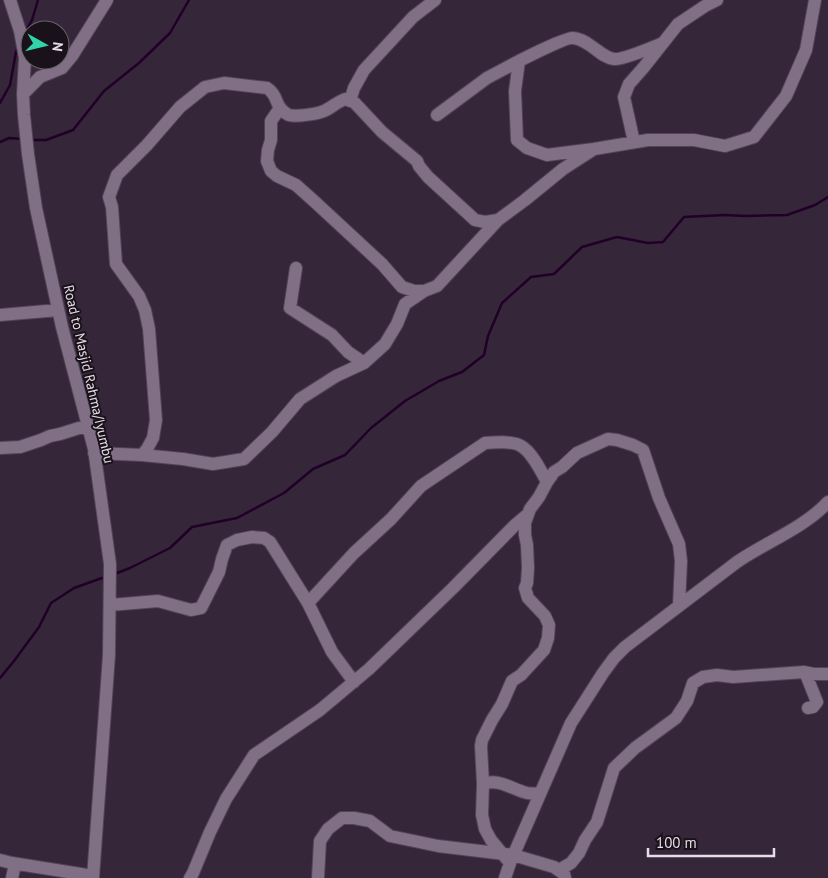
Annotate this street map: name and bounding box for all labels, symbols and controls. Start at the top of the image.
north arrow [20,20,70,70]
text: N [48,41,67,53]
street label: Road to Masjid Rahma/Iyumbu [60,283,118,465]
scale bar [648,826,774,858]
text: 100 m [656,833,697,852]

